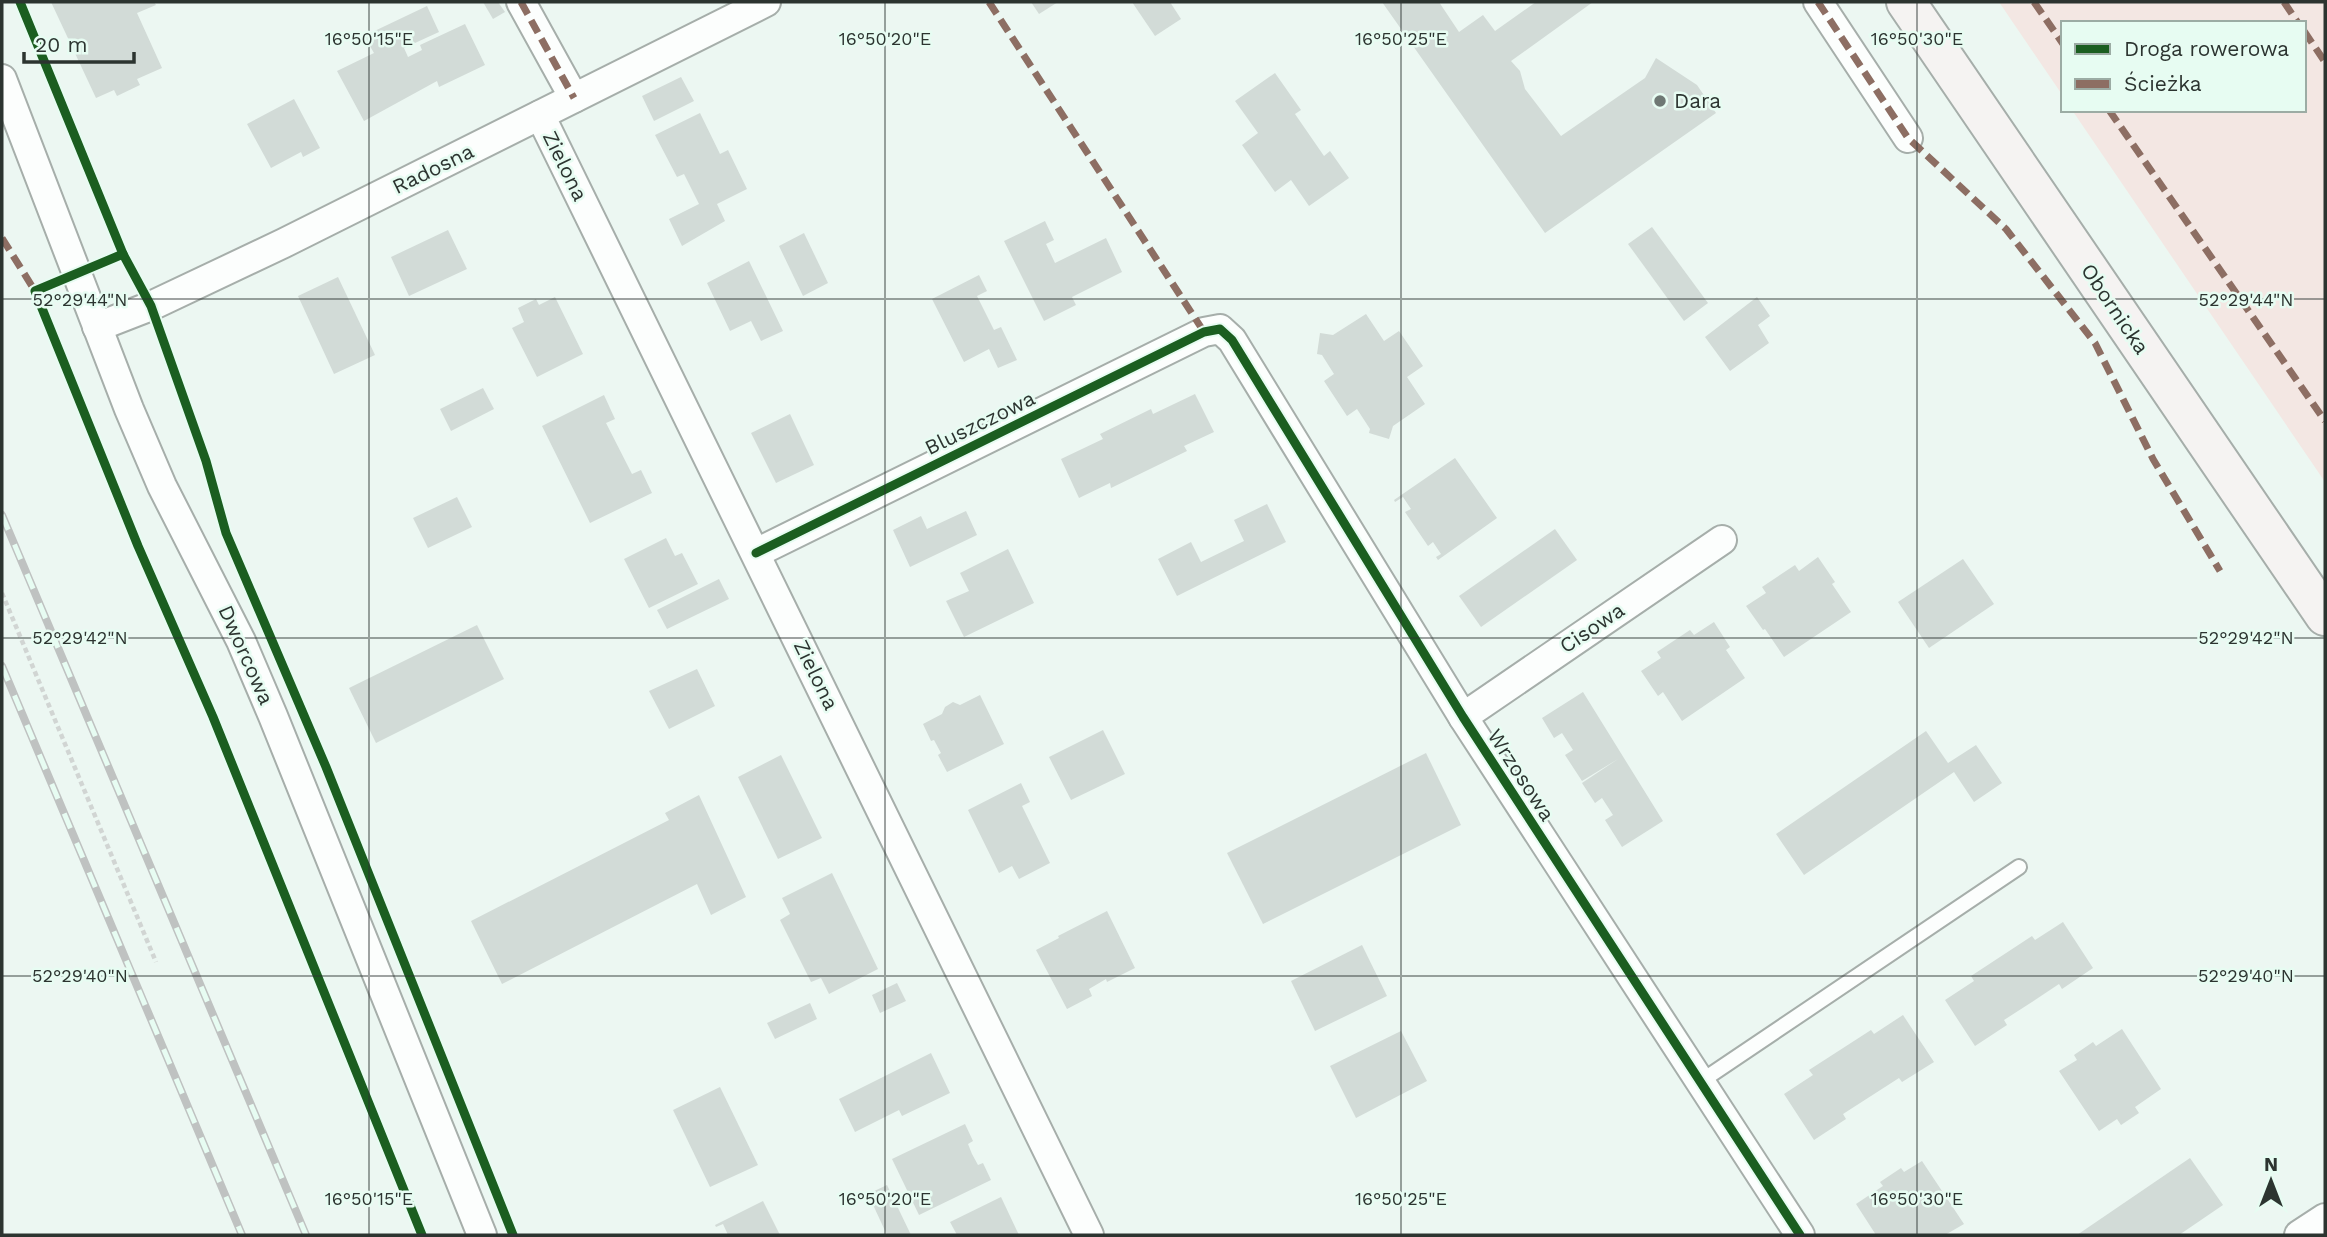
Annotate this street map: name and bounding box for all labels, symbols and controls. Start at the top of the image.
scale bar [24,21,135,65]
legend [2061,21,2306,112]
text: 16°50'15"E [325,28,413,49]
text: 16°50'20"E [839,28,931,49]
text: 16°50'25"E [1355,28,1447,49]
text: 16°50'30"E [1871,28,1963,49]
text: 20 m [35,32,87,57]
text: Droga rowerowa [2124,36,2289,61]
text: Ścieżka [2124,71,2202,96]
place label: Dara [1674,88,1721,113]
marker: Dara [1652,93,1668,109]
street label: Zielona [538,127,593,205]
street label: Radosna [388,138,478,199]
street label: Obornicka [2076,259,2155,359]
text: 52°29'44"N [33,289,128,310]
text: 52°29'44"N [2199,289,2294,310]
street label: Bluszczowa [921,385,1039,460]
street label: Cisowa [1555,597,1629,658]
street label: Dworcowa [213,601,280,709]
text: 52°29'42"N [32,627,128,648]
text: 52°29'42"N [2198,627,2294,648]
street label: Zielona [789,636,844,714]
street label: Wrzosowa [1482,724,1560,825]
text: 52°29'40"N [32,965,128,986]
text: 52°29'40"N [2198,965,2294,986]
north arrow [2236,1146,2306,1216]
text: N [2264,1153,2278,1176]
text: 16°50'15"E [325,1188,413,1209]
text: 16°50'20"E [839,1188,931,1209]
text: 16°50'25"E [1355,1188,1447,1209]
text: 16°50'30"E [1871,1188,1963,1209]

